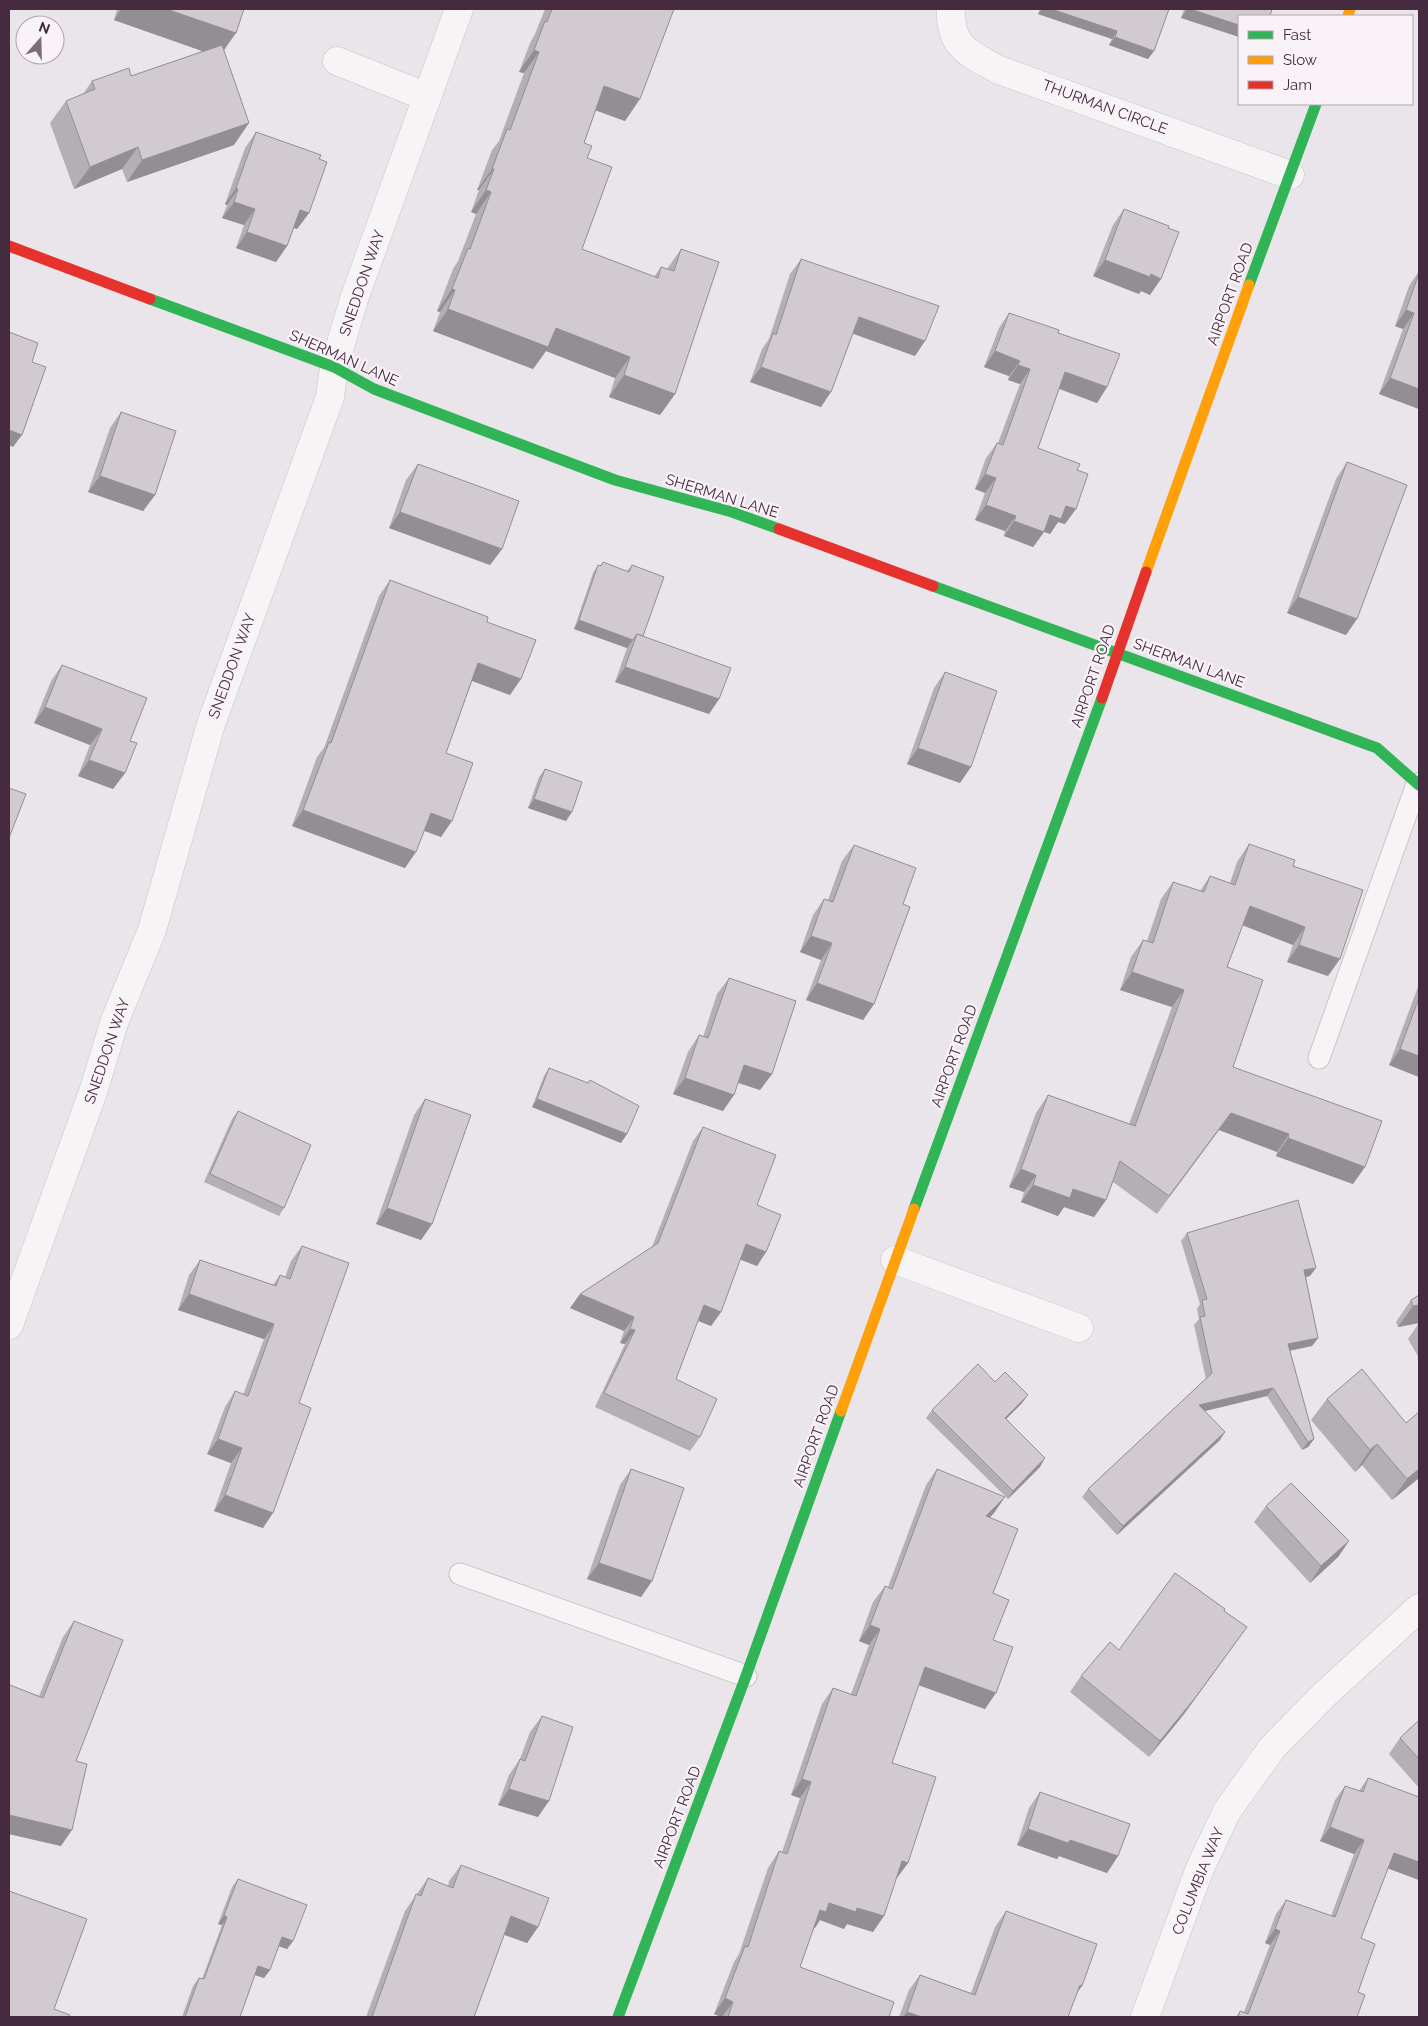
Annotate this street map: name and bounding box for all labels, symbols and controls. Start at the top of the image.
north arrow [15,15,65,65]
legend [1238,15,1413,105]
text: N [37,18,52,37]
text: Fast [1283,26,1311,44]
text: Slow [1283,51,1317,69]
street label: THURMAN CIRCLE [1040,76,1170,138]
text: Jam [1283,76,1312,94]
street label: SNEDDON WAY [335,227,389,338]
street label: AIRPORT ROAD [1203,240,1257,348]
street label: SHERMAN LANE [287,326,401,390]
street label: SHERMAN LANE [663,470,781,522]
street label: SNEDDON WAY [205,611,260,721]
street label: AIRPORT ROAD [1067,622,1119,730]
street label: SHERMAN LANE [1131,634,1247,692]
street label: SNEDDON WAY [80,995,134,1106]
street label: AIRPORT ROAD [927,1002,981,1110]
street label: AIRPORT ROAD [789,1382,843,1490]
street label: AIRPORT ROAD [649,1763,705,1871]
street label: COLUMBIA WAY [1168,1824,1228,1937]

